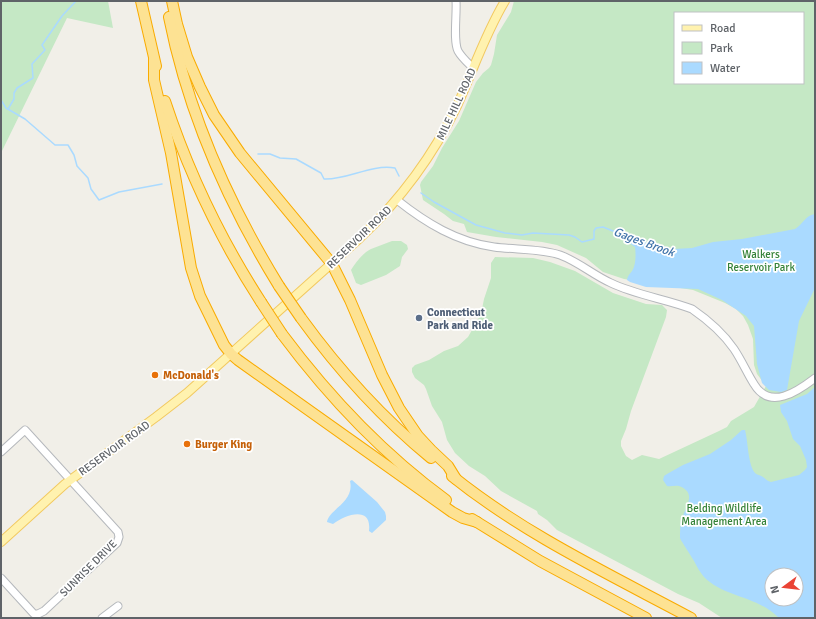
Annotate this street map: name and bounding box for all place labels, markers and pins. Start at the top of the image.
place label: Connecticut Park and Ride [427,306,493,332]
marker: Connecticut Park and Ride [414,313,424,323]
place label: McDonald's [163,369,219,382]
marker: McDonald's [150,370,160,380]
place label: Burger King [195,438,252,451]
marker: Burger King [182,439,192,449]

